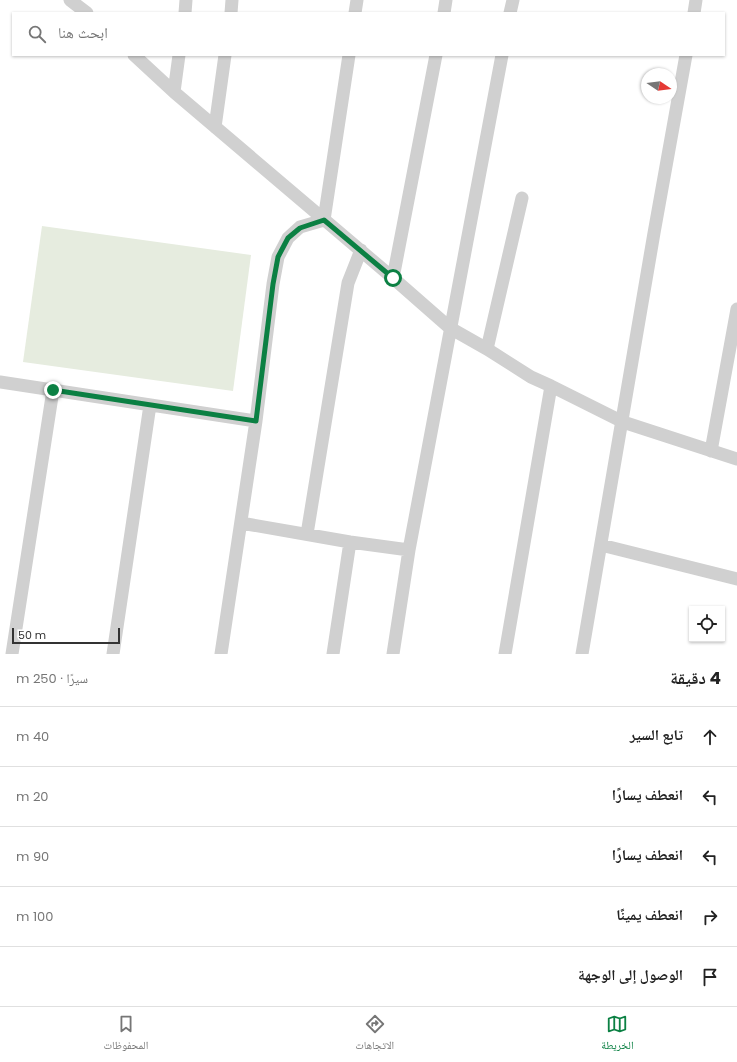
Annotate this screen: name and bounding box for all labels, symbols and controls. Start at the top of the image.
search box [12,12,725,56]
text: ابحث هنا [58,22,108,43]
icon: search [26,23,48,45]
north arrow [641,68,677,104]
route start [384,269,402,287]
route end [44,381,62,399]
map controls [689,606,725,642]
button: locate [689,606,725,642]
scale bar [12,626,120,645]
text: 50 m [18,627,46,643]
text: 4 دقيقة [670,666,721,690]
text: سيرًا · 250 m [16,669,88,688]
text: تابع السير [630,724,683,745]
icon: ahead [699,726,721,748]
text: 40 m [16,727,49,746]
text: انعطف يسارًا [612,784,683,805]
icon: left [699,786,721,808]
text: 20 m [16,787,49,806]
text: انعطف يسارًا [612,844,683,865]
icon: left [699,846,721,868]
text: 90 m [16,847,49,866]
text: انعطف يمينًا [616,904,683,925]
icon: right [699,906,721,928]
text: 100 m [16,907,53,926]
text: الوصول إلى الوجهة [578,964,683,985]
icon: arrive [699,966,721,988]
tab: المحفوظات [103,1013,148,1056]
tab: الاتجاهات [355,1013,394,1056]
tab: الخريطة [601,1013,634,1056]

